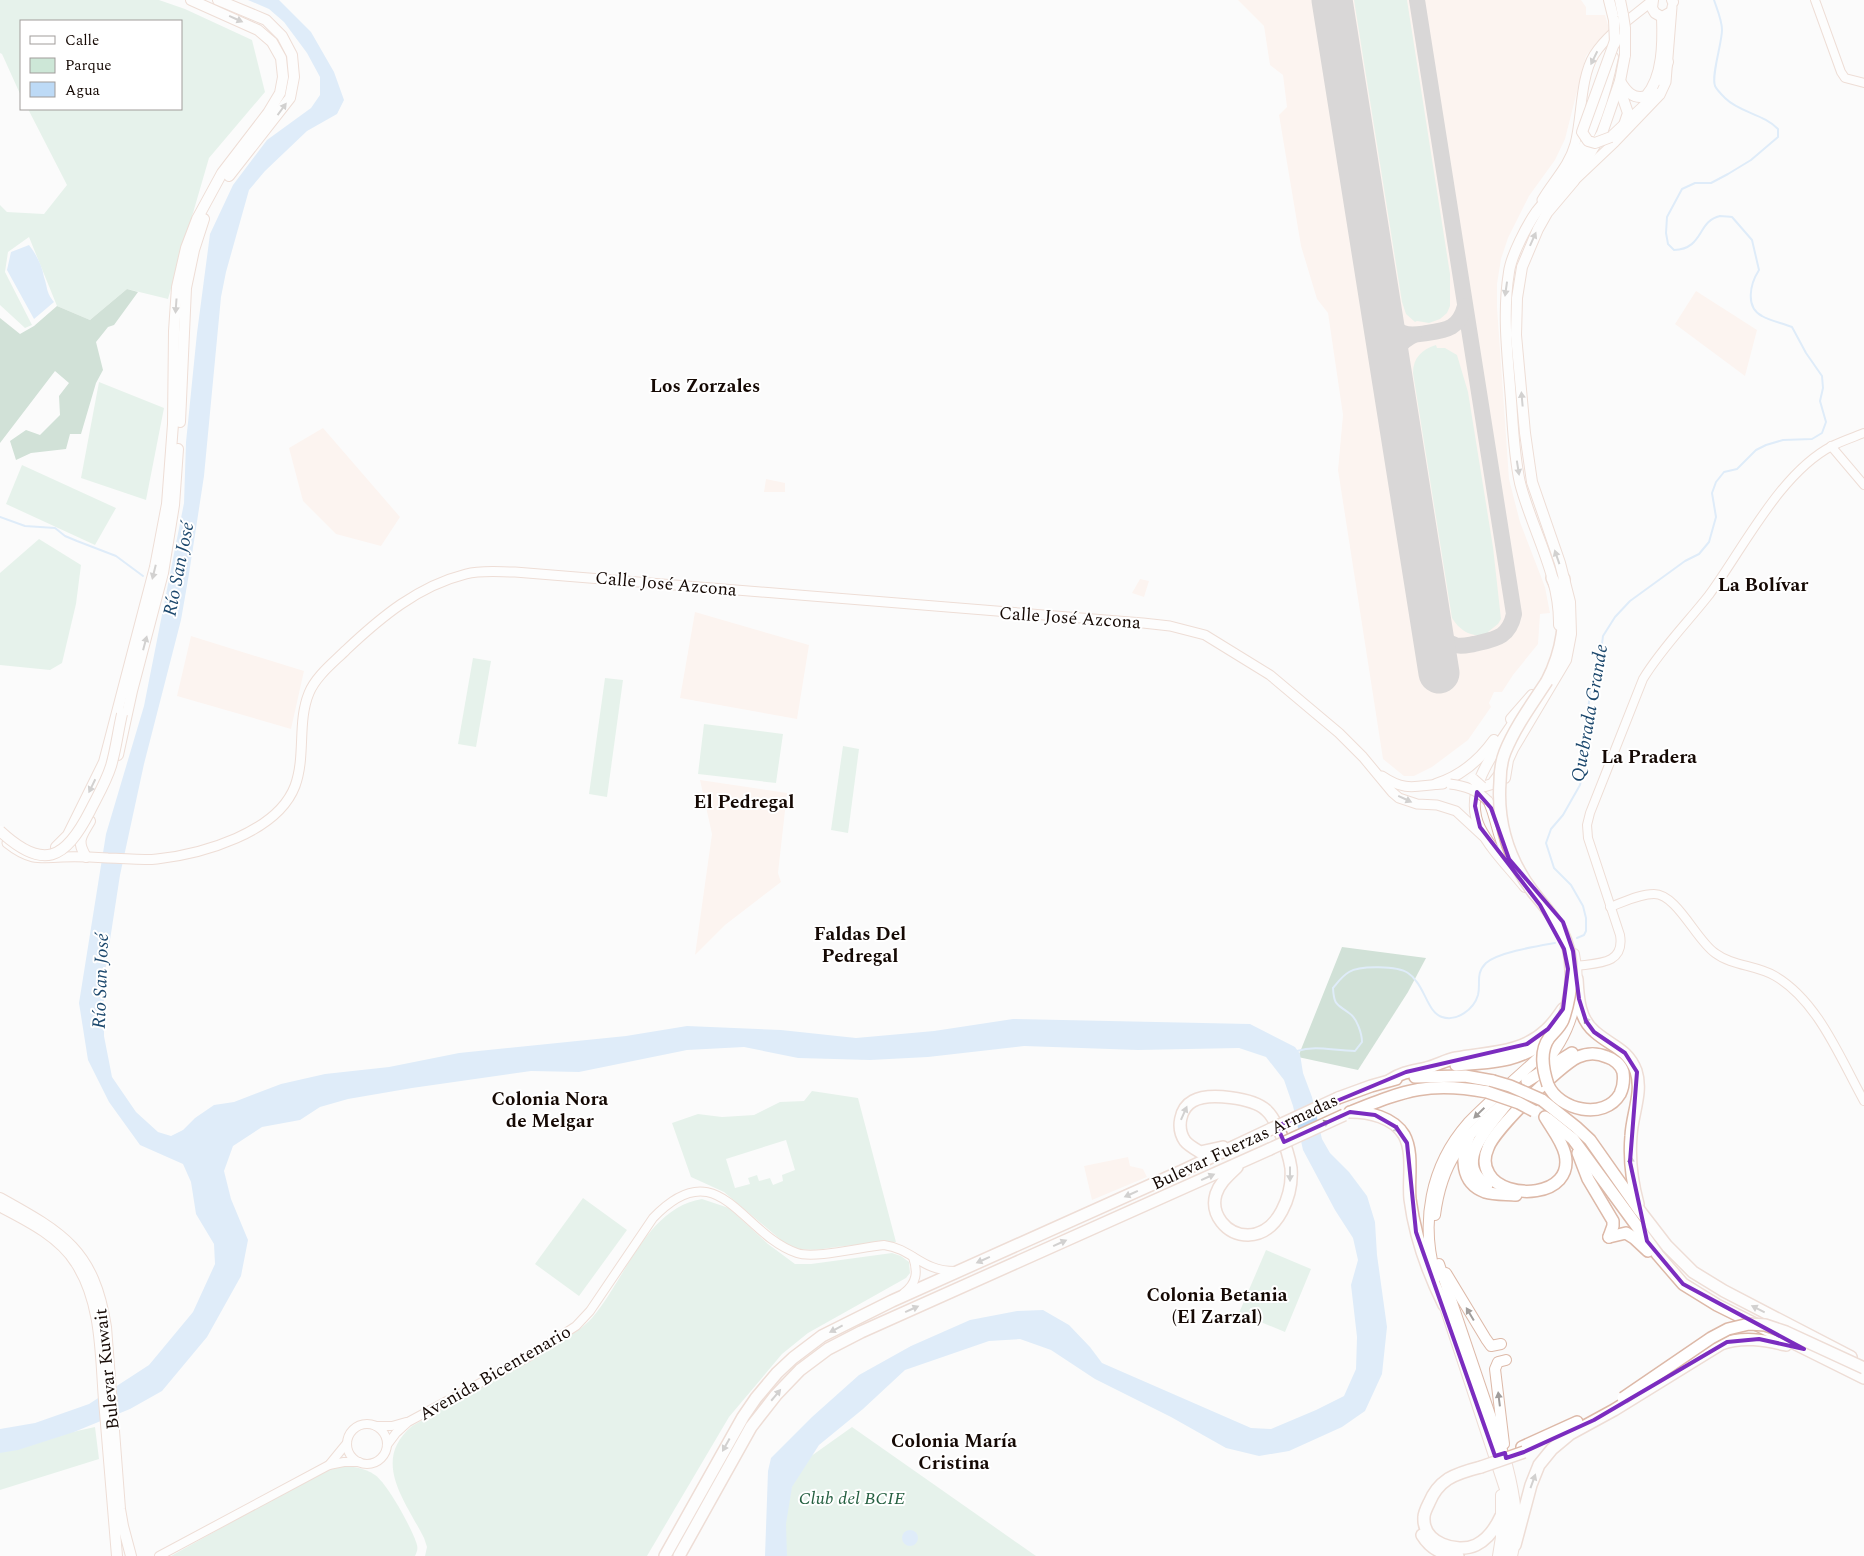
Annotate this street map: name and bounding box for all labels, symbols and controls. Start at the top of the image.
one-way arrow [229,16,243,24]
legend [20,20,182,110]
text: Calle [65,29,99,52]
one-way arrow [1590,51,1598,66]
text: Parque [65,54,112,77]
text: Agua [65,79,101,102]
one-way arrow [276,103,286,116]
one-way arrow [1530,232,1538,246]
one-way arrow [1502,281,1510,297]
one-way arrow [171,298,179,314]
district label: Los Zorzales [650,372,760,401]
one-way arrow [1518,391,1526,407]
one-way arrow [1514,460,1522,476]
water label: Río San José [156,518,203,619]
one-way arrow [1553,549,1560,564]
one-way arrow [149,564,157,579]
street label: Calle José Azcona [594,564,738,604]
district label: La Bolívar [1718,571,1809,600]
street label: Calle José Azcona [998,600,1142,636]
one-way arrow [141,636,149,651]
water label: Quebrada Grande [1564,642,1616,784]
district label: La Pradera [1601,743,1697,772]
one-way arrow [88,779,96,793]
district label: El Pedregal [694,788,795,817]
one-way arrow [1397,795,1412,804]
district label: Faldas Del Pedregal [814,920,906,971]
water label: Río San José [85,931,117,1029]
one-way arrow [1583,1017,1593,1030]
district label: Colonia Nora de Melgar [492,1085,609,1136]
street label: Bulevar Fuerzas Armadas [1147,1087,1343,1197]
one-way arrow [1180,1106,1188,1120]
one-way arrow [1473,1107,1485,1119]
one-way arrow [1316,1120,1330,1128]
one-way arrow [1388,1121,1401,1132]
one-way arrow [1626,1155,1634,1171]
one-way arrow [1286,1166,1294,1182]
one-way arrow [1201,1173,1215,1181]
one-way arrow [1124,1191,1138,1199]
one-way arrow [1053,1239,1067,1247]
one-way arrow [976,1257,990,1265]
district label: Colonia Betania (El Zarzal) [1146,1281,1288,1332]
one-way arrow [905,1305,919,1313]
one-way arrow [1751,1305,1766,1313]
street label: Bulevar Kuwait [87,1307,127,1431]
one-way arrow [1466,1307,1475,1320]
street label: Avenida Bicentenario [414,1318,576,1428]
one-way arrow [828,1325,843,1333]
one-way arrow [770,1390,782,1402]
one-way arrow [1495,1391,1503,1407]
district label: Colonia María Cristina [891,1427,1017,1478]
one-way arrow [722,1439,731,1452]
one-way arrow [1530,1474,1537,1489]
park label: Club del BCIE [799,1485,905,1512]

